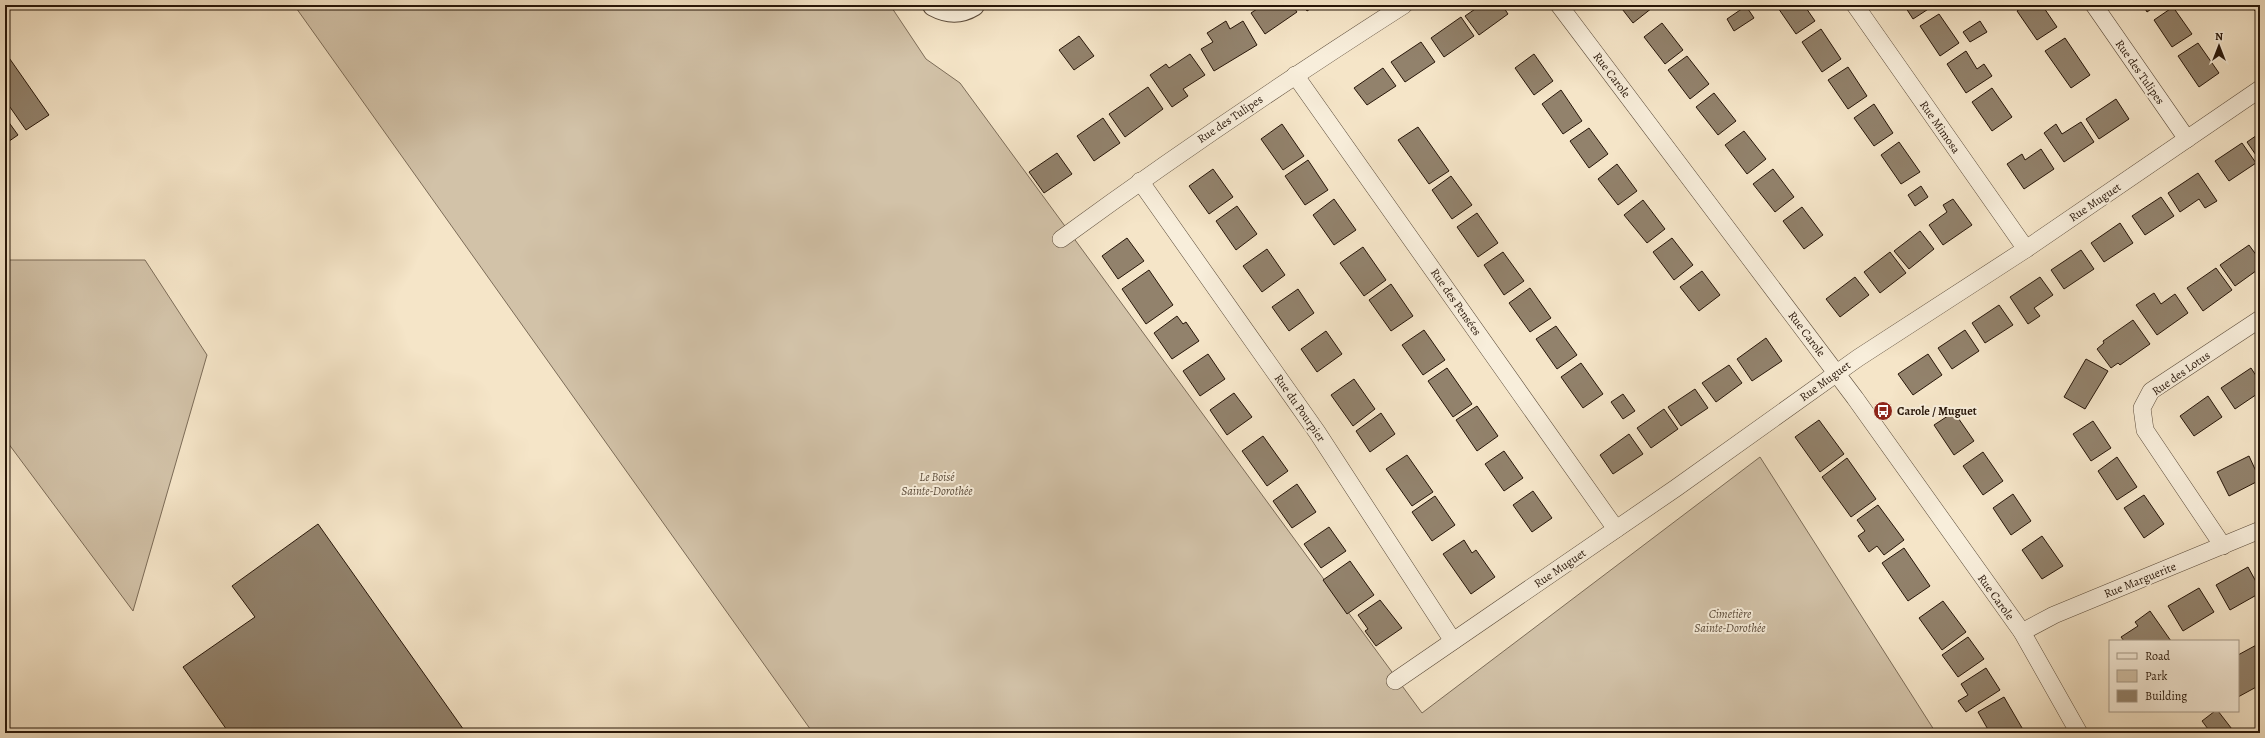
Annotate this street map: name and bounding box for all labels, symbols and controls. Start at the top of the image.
north arrow [2199,26,2239,66]
text: N [2215,29,2223,44]
street label: Rue des Tulipes [2112,36,2168,108]
street label: Rue Carole [1590,49,1634,101]
street label: Rue des Tulipes [1194,91,1266,147]
street label: Rue Mimosa [1916,97,1964,157]
street label: Rue Muguet [2066,179,2124,225]
street label: Rue des Pensées [1427,265,1485,339]
street label: Rue Carole [1785,308,1829,360]
street label: Rue des Lotus [2149,347,2213,399]
street label: Rue Muguet [1796,357,1854,405]
street label: Rue du Pourpier [1271,371,1330,445]
bus stop icon: Carole / Muguet [1872,400,1894,422]
place label: Carole / Muguet [1897,403,1977,419]
park label: Le Boisé Sainte-Dorothée [901,469,973,499]
street label: Rue Muguet [1531,545,1589,591]
street label: Rue Marguerite [2101,558,2179,602]
street label: Rue Carole [1974,571,2018,623]
park label: Cimetière Sainte-Dorothée [1694,606,1766,636]
legend [2109,640,2239,712]
text: Road [2145,648,2171,664]
text: Park [2145,668,2168,684]
text: Building [2145,688,2187,704]

